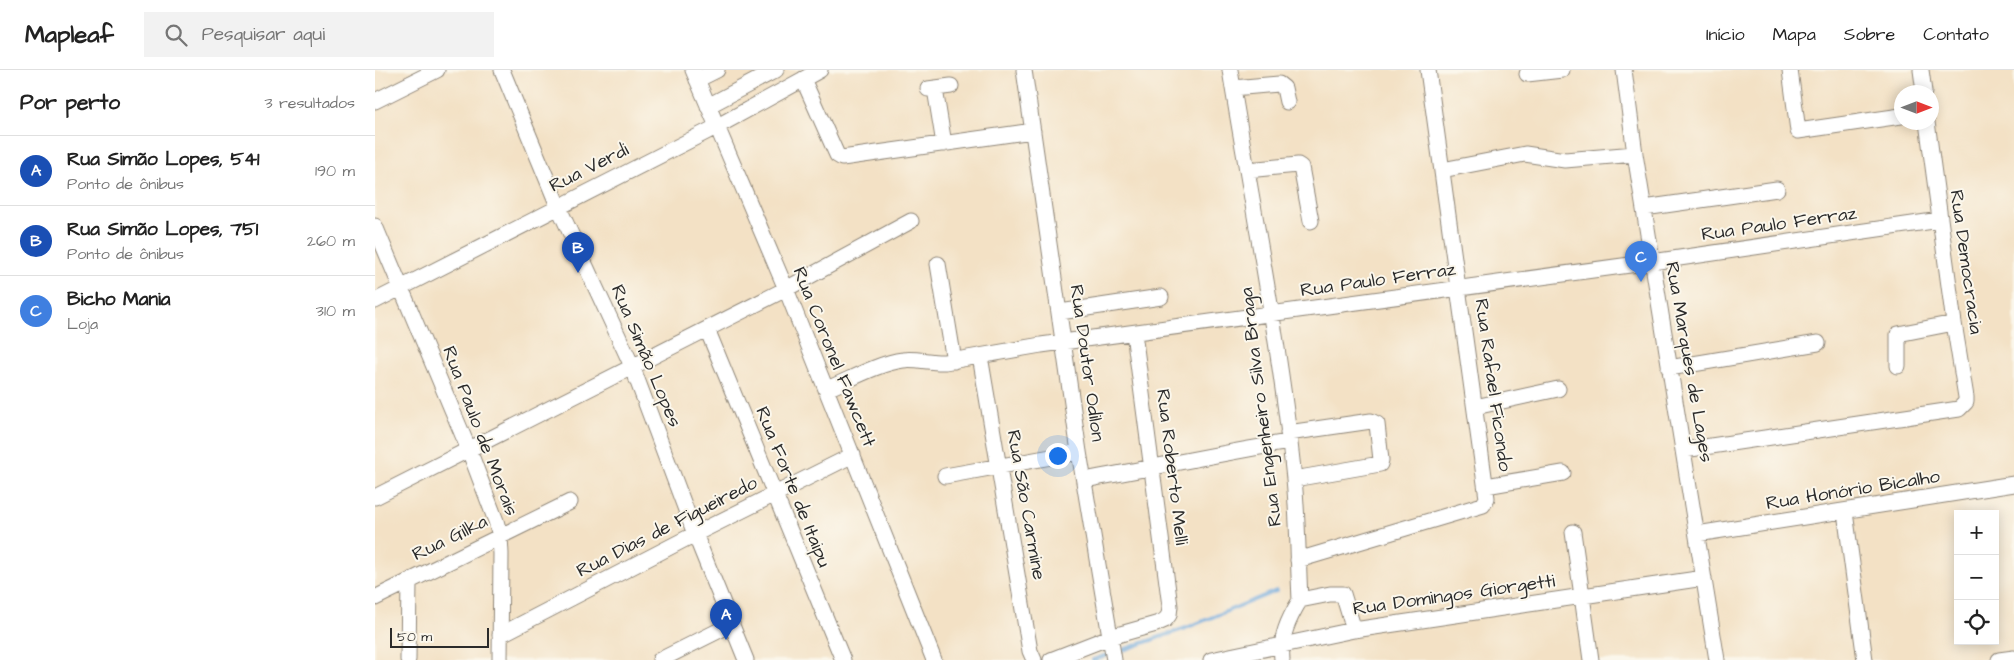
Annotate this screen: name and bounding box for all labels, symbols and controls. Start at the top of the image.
search box [144,12,494,57]
text: Mapleaf [25,18,114,52]
icon: search [162,21,190,49]
text: Pesquisar aqui [202,21,325,48]
text: Início [1706,22,1745,47]
text: Mapa [1773,22,1816,47]
text: Sobre [1844,22,1895,47]
text: Contato [1923,22,1989,47]
north arrow [1894,85,1939,130]
text: Por perto [20,88,120,117]
text: 3 resultados [264,92,355,114]
street label: Rua Verdi [545,136,633,199]
text: Rua Simão Lopes, 541 [67,146,259,173]
text: A [31,160,41,182]
text: 190 m [315,160,355,182]
text: Ponto de ônibus [67,173,184,195]
street label: Rua Democracia [1943,188,1990,336]
street label: Rua Paulo Ferraz [1700,200,1859,248]
text: Rua Simão Lopes, 751 [67,216,258,243]
text: B [30,230,42,252]
text: 260 m [307,230,355,252]
pin: B [562,232,594,273]
pin: C [1625,241,1657,282]
text: Ponto de ônibus [67,243,184,265]
street label: Rua Paulo Ferraz [1299,256,1458,304]
street label: Rua Marques de Lages [1657,260,1720,465]
street label: Rua Coronel Fawcett [786,263,883,451]
street label: Rua Simão Lopes [604,281,688,431]
street label: Rua Doutor Odilon [1063,283,1111,443]
text: Bicho Mania [67,286,171,313]
street label: Rua Engenheiro Silva Braga [1233,286,1290,528]
street label: Rua Rafael Ficondo [1468,297,1519,473]
text: C [30,300,42,322]
text: 310 m [316,300,355,322]
text: Loja [67,313,98,335]
street label: Rua Paulo de Morais [435,342,525,520]
street label: Rua Roberto Melli [1149,387,1195,547]
street label: Rua Forte de Itaipu [748,403,838,572]
street label: Rua São Carmine [1000,428,1052,582]
your location [1045,443,1071,469]
street label: Rua Honório Bicalho [1764,463,1942,517]
street label: Rua Dias de Figueiredo [572,469,763,585]
street label: Rua Gilka [408,508,493,568]
map controls [1954,510,1999,645]
button: + [1954,510,1999,555]
button: − [1954,555,1999,600]
street label: Rua Domingos Giorgetti [1351,567,1557,624]
pin: A [710,599,742,640]
button: locate [1954,600,1999,645]
scale bar [390,625,489,648]
text: 50 m [397,627,432,647]

